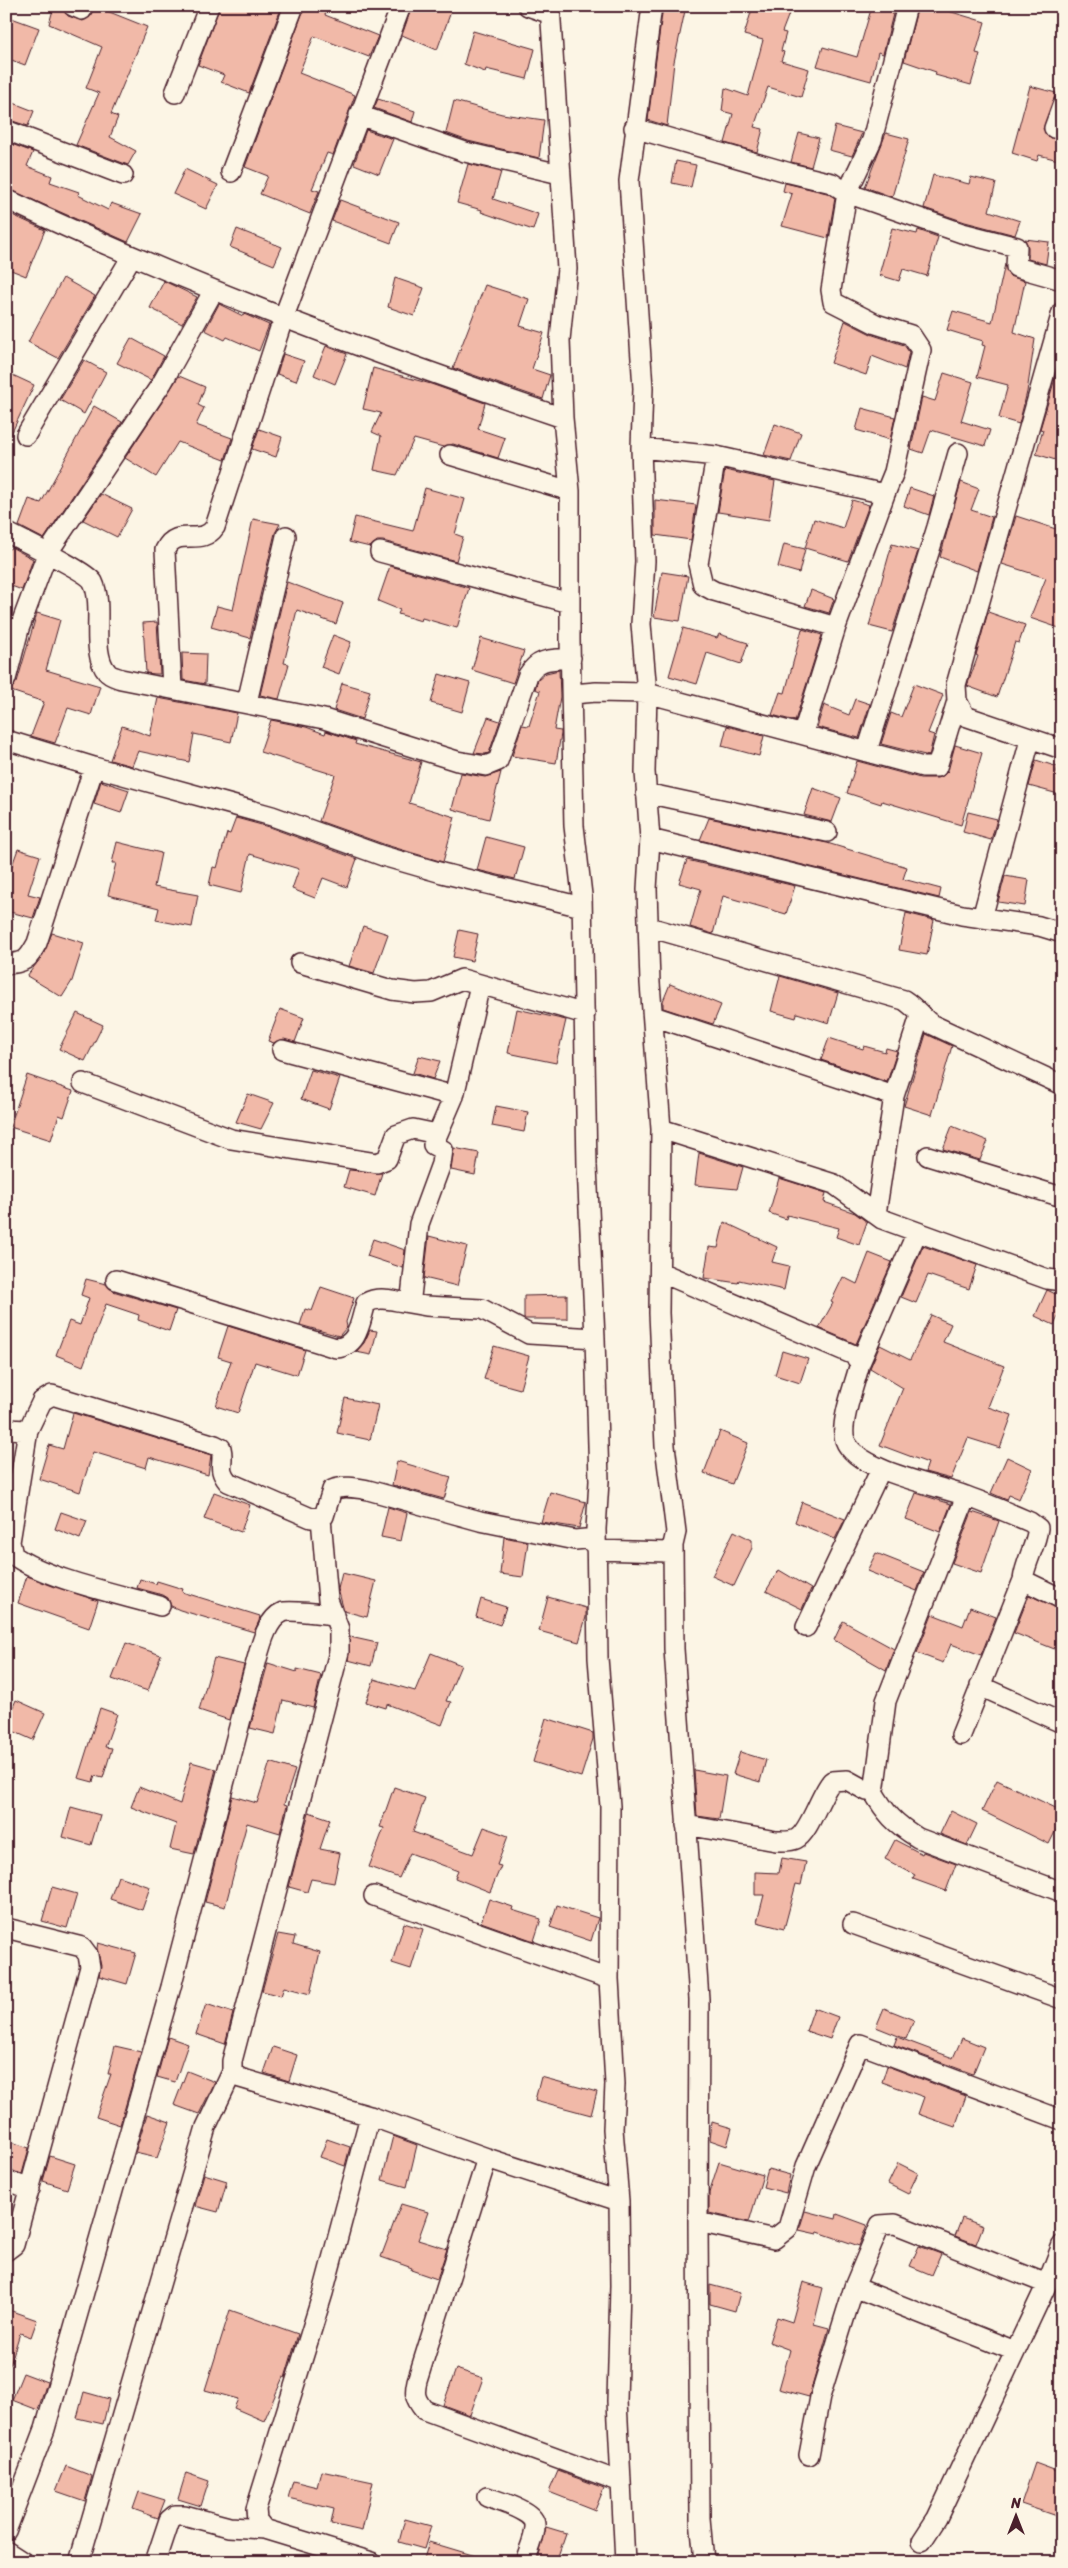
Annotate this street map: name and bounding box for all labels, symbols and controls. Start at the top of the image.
north arrow [990,2490,1040,2540]
text: N [1010,2491,1021,2516]

